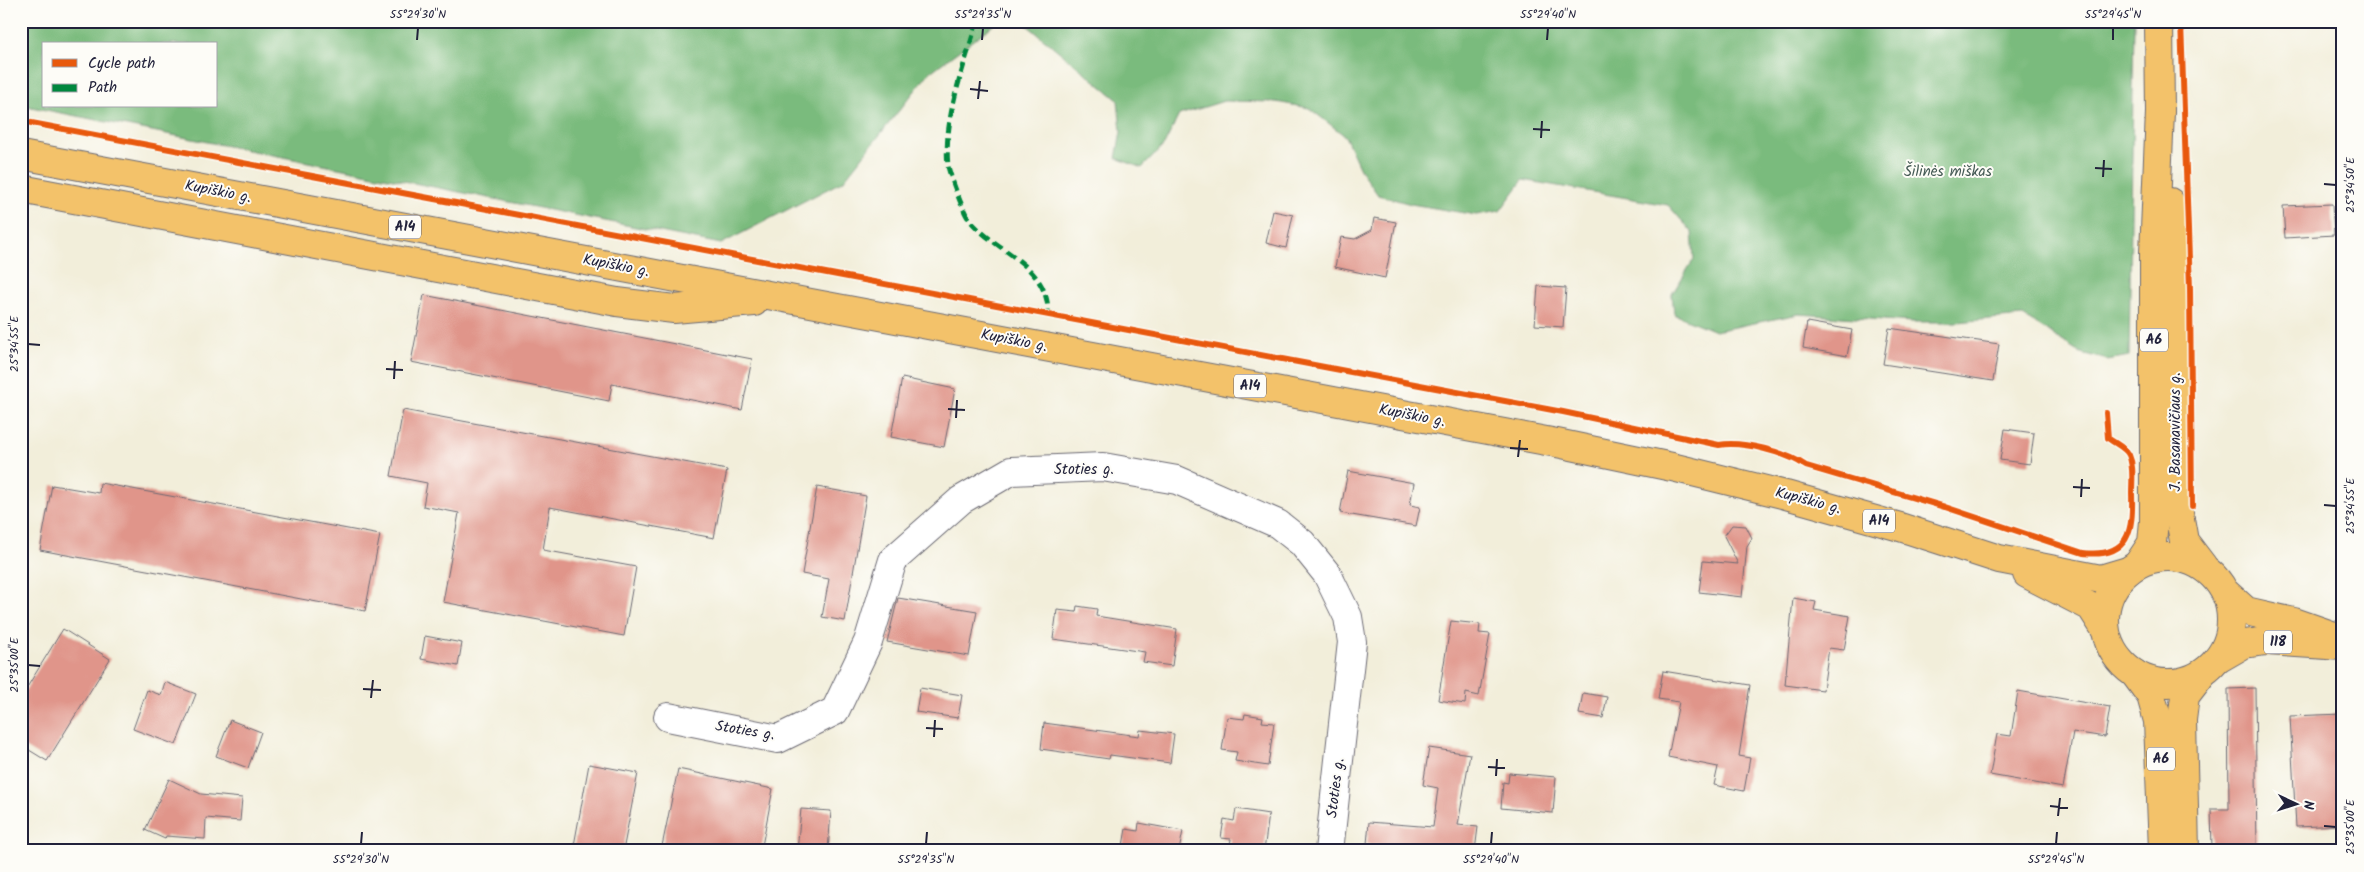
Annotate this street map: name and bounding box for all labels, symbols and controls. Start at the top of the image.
text: 55°29'30"N [390,5,446,24]
text: 55°29'35"N [955,5,1011,24]
text: 55°29'40"N [1520,5,1576,24]
text: 55°29'45"N [2085,5,2141,24]
legend [42,42,218,108]
text: Cycle path [88,52,155,76]
text: Path [88,76,117,100]
text: 25°34'50"E [2341,156,2360,213]
park label: Šilinės miškas [1904,160,1993,184]
street label: Kupiškio g. [183,174,253,210]
road number: A14 [389,216,421,238]
street label: Kupiškio g. [581,248,651,284]
text: 25°34'55"E [5,315,24,372]
street label: Kupiškio g. [979,323,1049,359]
road number: A6 [2140,328,2168,352]
street label: J. Basanavičiaus g. [2164,372,2188,492]
road number: A14 [1234,374,1266,398]
street label: Kupiškio g. [1377,398,1447,434]
street label: Stoties g. [1054,458,1114,482]
text: 25°34'55"E [2341,477,2360,534]
street label: Kupiškio g. [1772,481,1844,521]
road number: A14 [1863,510,1895,532]
road number: 118 [2264,630,2292,654]
text: 25°35'00"E [5,636,24,693]
street label: Stoties g. [714,714,776,748]
road number: A6 [2147,748,2175,771]
street label: Stoties g. [1320,757,1352,819]
north arrow [2272,780,2322,830]
text: 25°35'00"E [2341,798,2360,855]
text: N [2297,800,2319,810]
text: 55°29'30"N [333,850,389,869]
text: 55°29'35"N [898,850,954,869]
text: 55°29'40"N [1463,850,1519,869]
text: 55°29'45"N [2028,850,2084,869]

